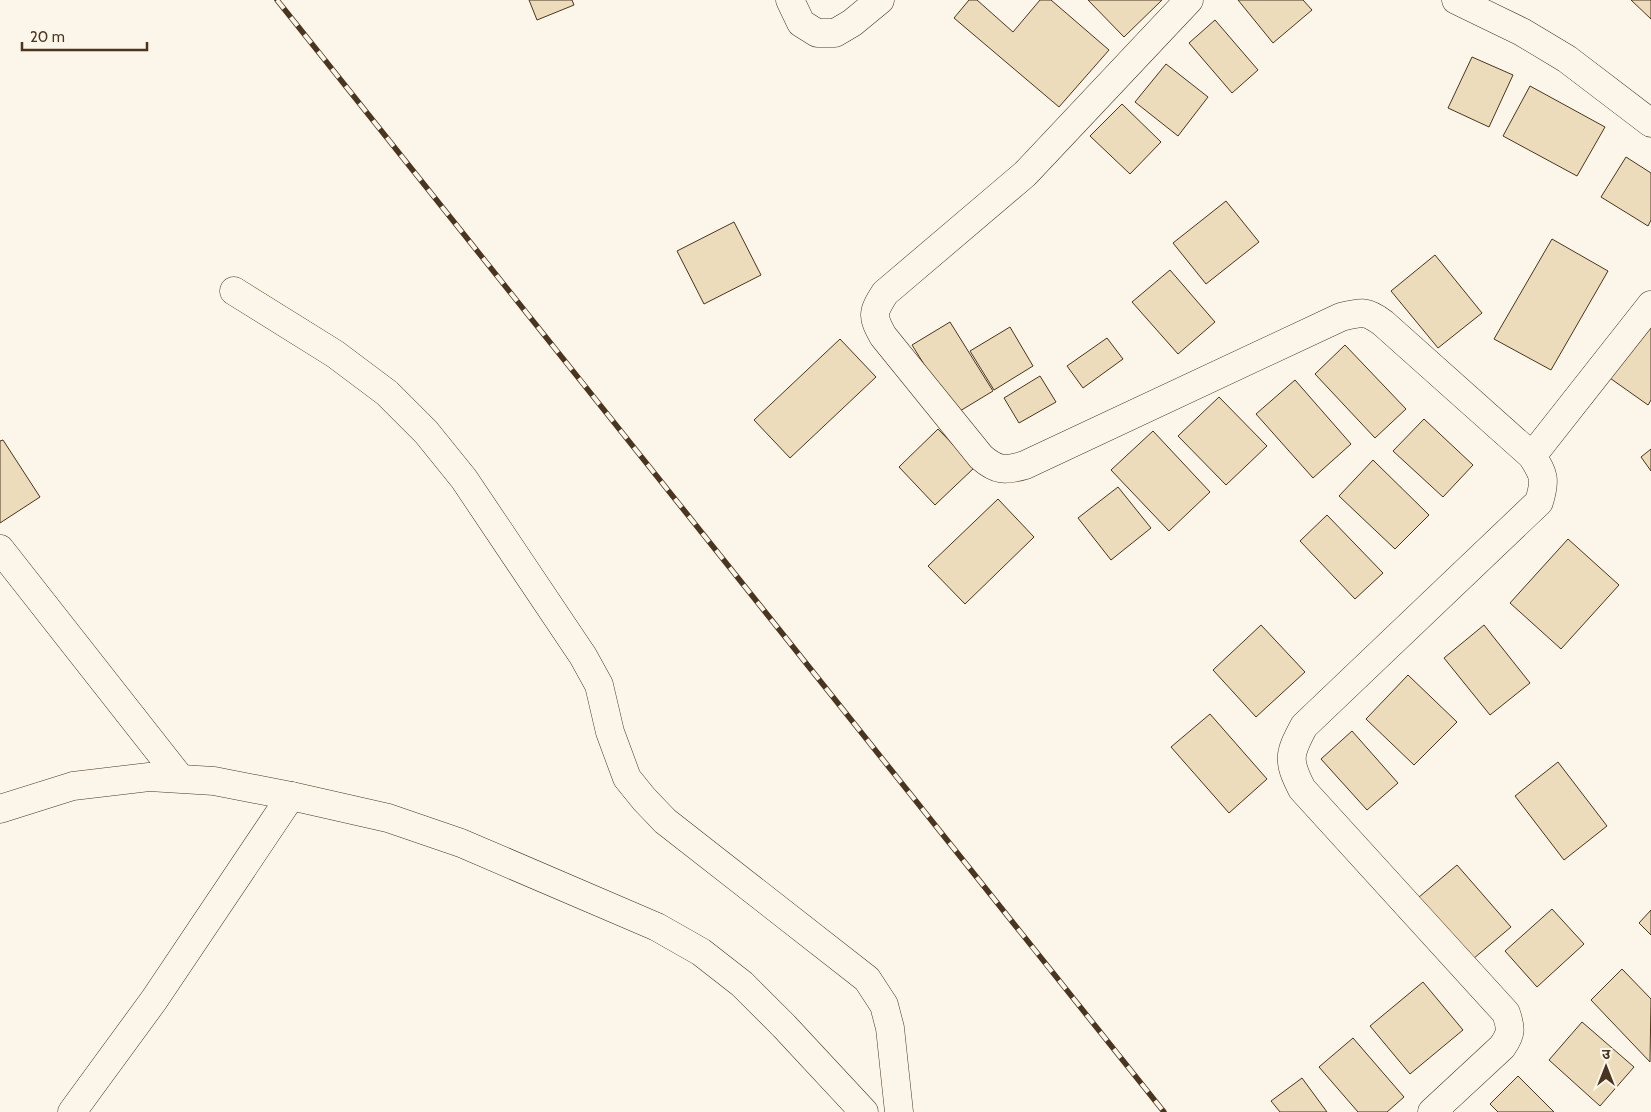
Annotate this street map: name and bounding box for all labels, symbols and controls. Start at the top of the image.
scale bar [22,20,148,52]
text: 20 m [30,28,65,46]
north arrow [1581,1042,1631,1092]
text: उ [1602,1045,1611,1063]

